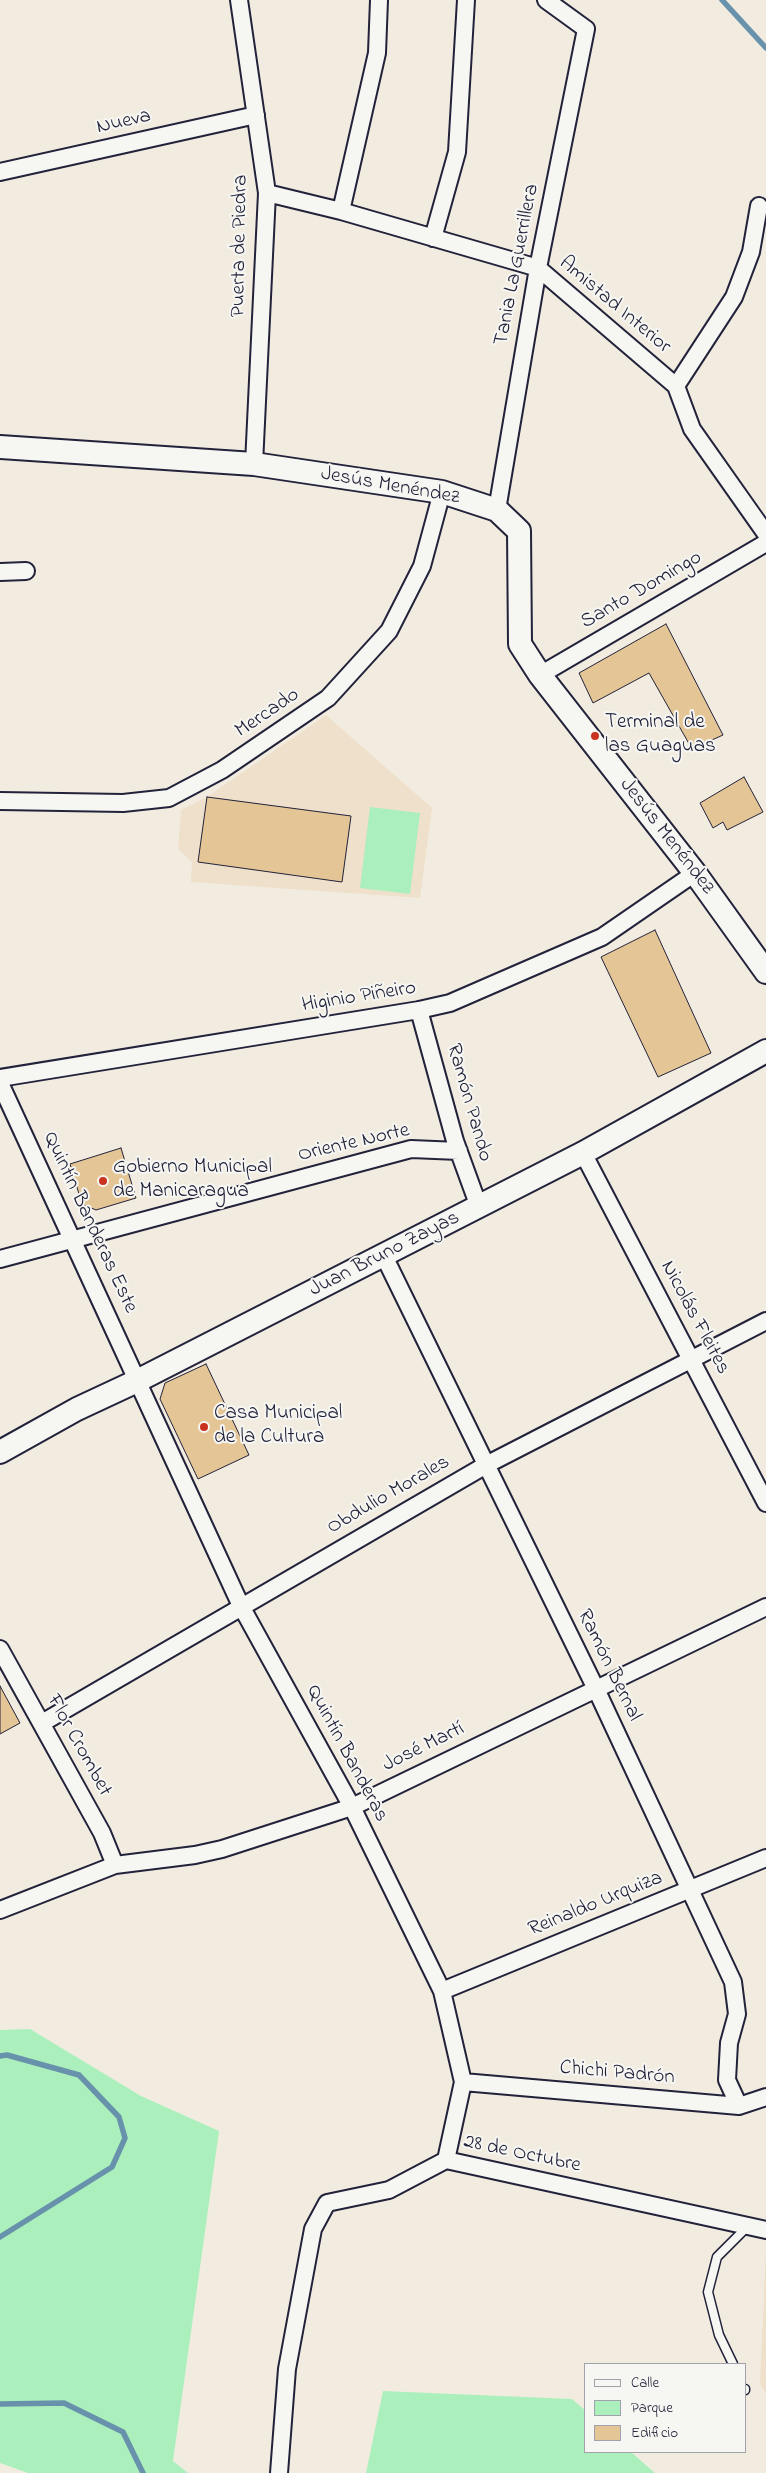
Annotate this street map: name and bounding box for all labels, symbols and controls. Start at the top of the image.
street label: Nueva [94,105,154,141]
street label: Puerta de Piedra [227,174,255,318]
street label: Tania La Guerrillera [490,182,546,348]
street label: Amistad Interior [553,252,675,360]
street label: Jesús Menéndez [319,462,461,512]
street label: Santo Domingo [577,546,707,636]
street label: Mercado [231,683,305,745]
place label: Terminal de las Guaguas [605,711,716,761]
marker: Terminal de las Guaguas [589,730,601,742]
street label: Jesús Menéndez [613,774,719,900]
street label: Higinio Piñeiro [300,977,418,1019]
street label: Ramón Pando [439,1041,497,1165]
street label: Oriente Norte [296,1119,412,1169]
street label: Quintín Banderas Este [36,1129,142,1317]
place label: Gobierno Municipal de Manicaragua [113,1156,272,1206]
marker: Gobierno Municipal de Manicaragua [97,1175,109,1187]
street label: Juan Bruno Zayas [306,1206,464,1304]
street label: Nicolás Fleites [654,1257,734,1379]
place label: Casa Municipal de la Cultura [214,1402,342,1452]
marker: Casa Municipal de la Cultura [198,1421,210,1433]
street label: Obdulio Morales [323,1451,455,1541]
street label: Ramón Bernal [570,1606,646,1726]
street label: Quintín Banderas [299,1681,393,1827]
street label: Flor Crombet [40,1691,116,1801]
street label: José Martí [379,1717,469,1779]
street label: Reinaldo Urquiza [525,1867,667,1943]
street label: Chichi Padrón [558,2056,676,2092]
street label: 28 de Octubre [461,2130,583,2180]
legend [584,2363,746,2453]
text: Calle [631,2372,659,2394]
text: Parque [631,2397,673,2419]
text: Edificio [631,2422,678,2444]

